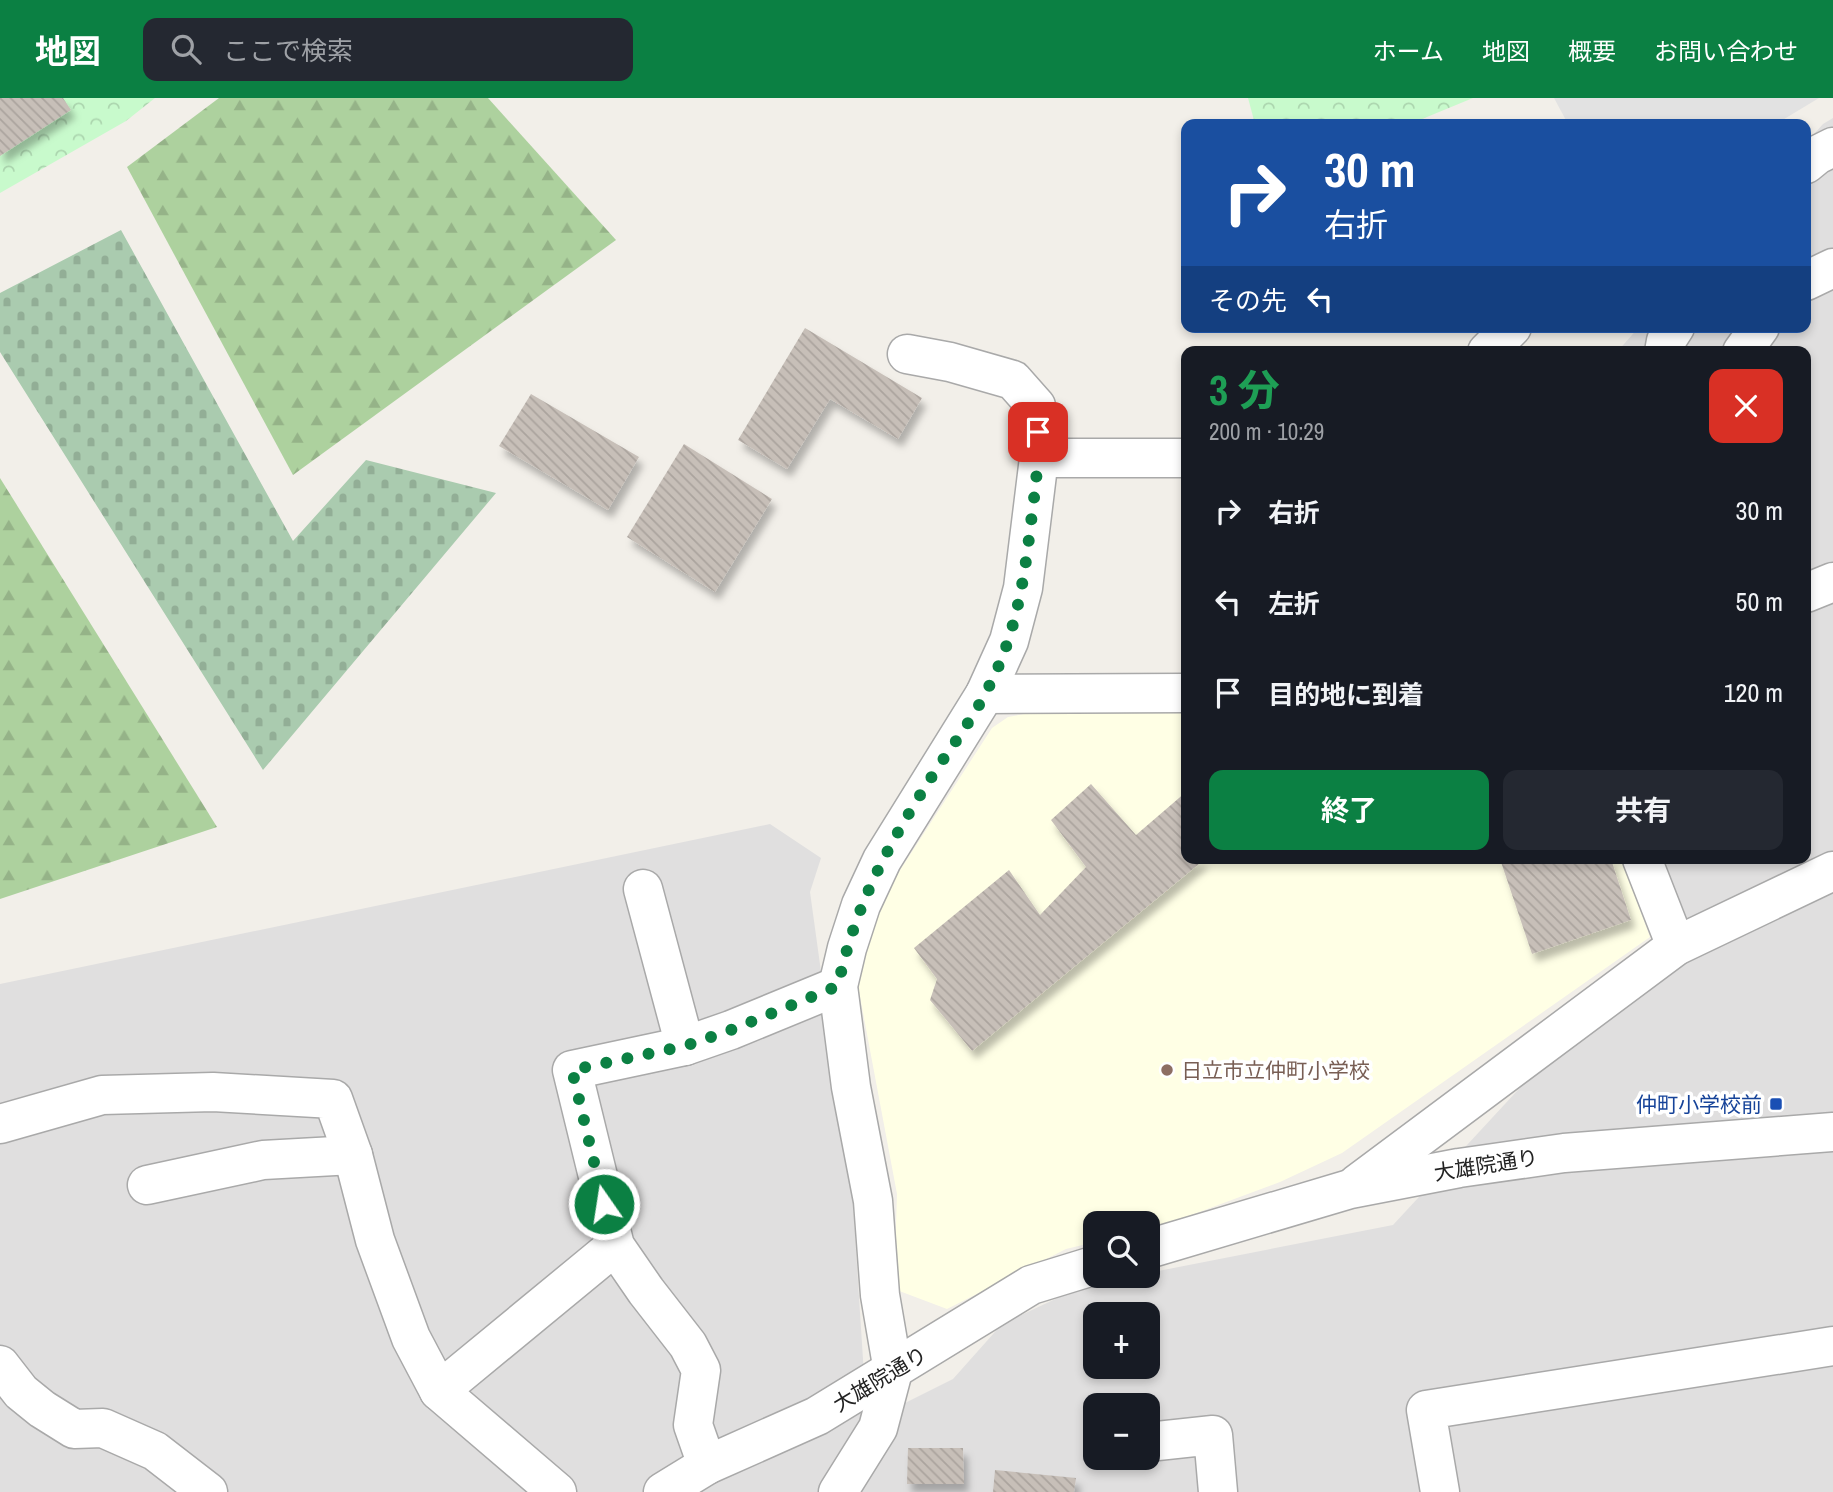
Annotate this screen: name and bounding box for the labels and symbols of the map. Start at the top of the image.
pin [1008,402,1068,462]
place label: 日立市立仲町小学校 [1181,1056,1370,1085]
marker: 日立市立仲町小学校 [1159,1062,1175,1078]
place label: 仲町小学校前 [1636,1090,1762,1119]
marker: 仲町小学校前 [1768,1096,1784,1112]
street label: 大雄院通り [1432,1142,1540,1188]
position arrow [567,1167,641,1241]
street label: 大雄院通り [828,1340,932,1418]

